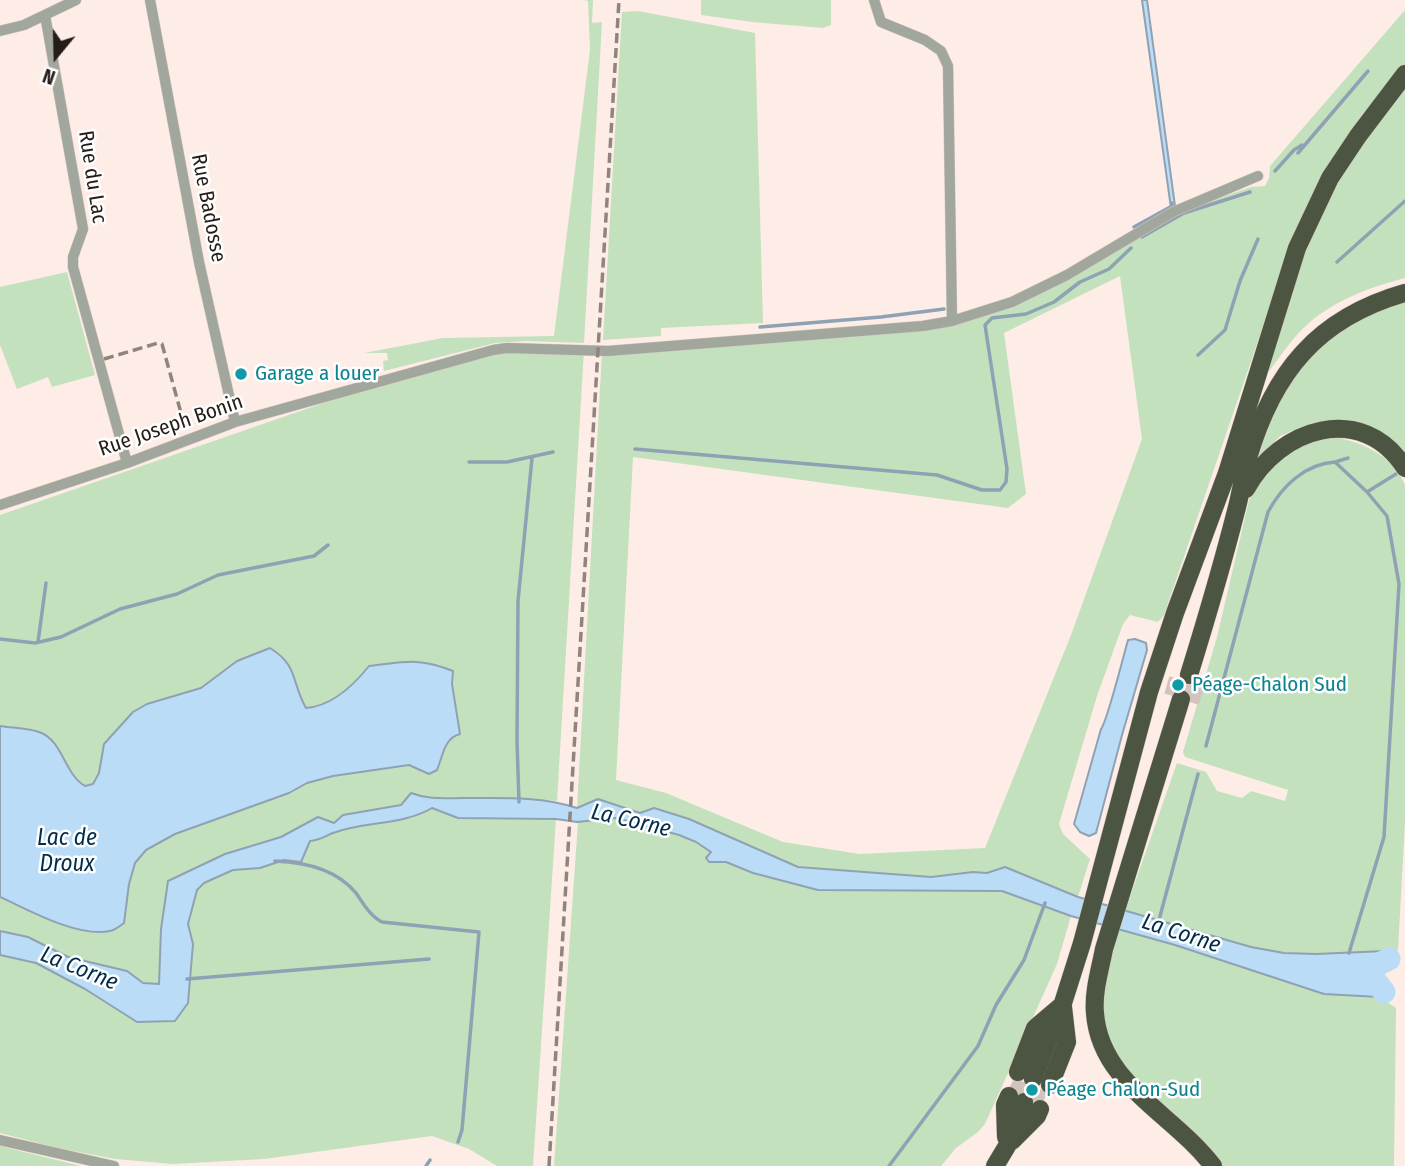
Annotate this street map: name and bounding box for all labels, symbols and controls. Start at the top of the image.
north arrow [21,21,91,91]
text: N [40,64,58,89]
street label: Rue du Lac [72,129,112,225]
street label: Rue Badosse [185,152,231,264]
place label: Garage a louer [255,361,379,387]
marker: Garage a louer [233,366,249,382]
street label: Rue Joseph Bonin [96,390,246,462]
place label: Péage-Chalon Sud [1192,672,1347,698]
marker: Péage-Chalon Sud [1170,677,1186,693]
water label: La Corne [588,798,674,844]
water label: Lac de Droux [37,825,97,879]
water label: La Corne [1138,908,1224,960]
water label: La Corne [36,941,122,997]
place label: Péage Chalon-Sud [1046,1077,1200,1103]
marker: Péage Chalon-Sud [1024,1082,1040,1098]

